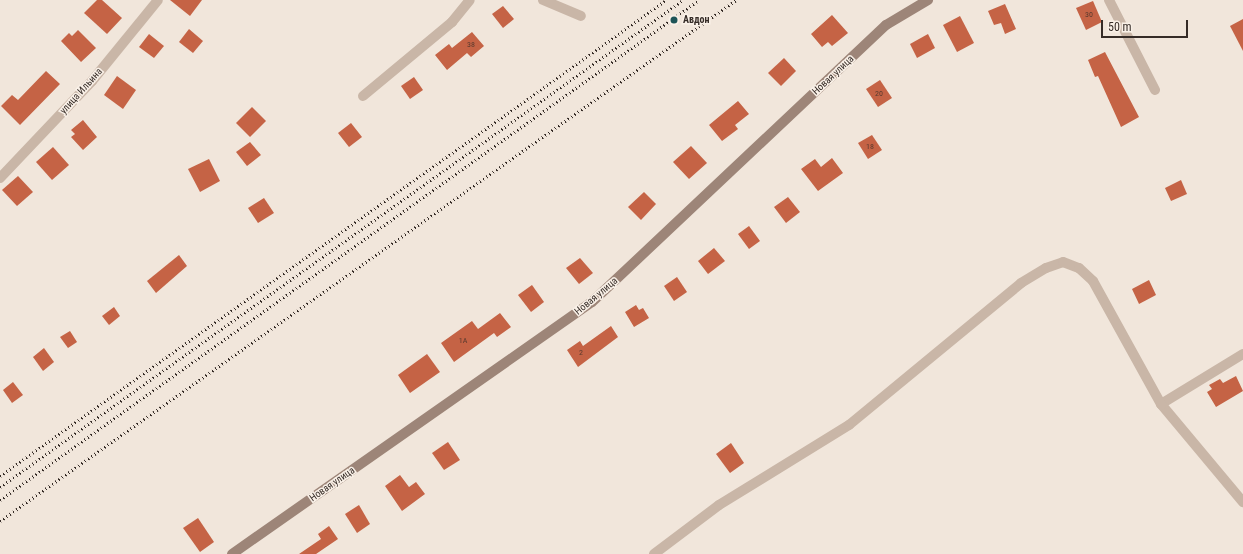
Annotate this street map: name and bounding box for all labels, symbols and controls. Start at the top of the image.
house number: 30 [1085,10,1093,20]
scale bar [1103,12,1190,38]
marker: Авдон [668,14,680,26]
place label: Авдон [683,14,710,26]
text: 50 m [1108,20,1132,34]
house number: 38 [467,40,475,50]
street label: Новая улица [810,53,856,97]
street label: улица Ильина [57,66,105,116]
house number: 20 [875,89,883,99]
house number: 18 [866,142,874,152]
street label: Новая улица [572,275,620,317]
house number: 1А [459,336,467,346]
house number: 2 [579,348,583,358]
street label: Новая улица [307,464,357,504]

